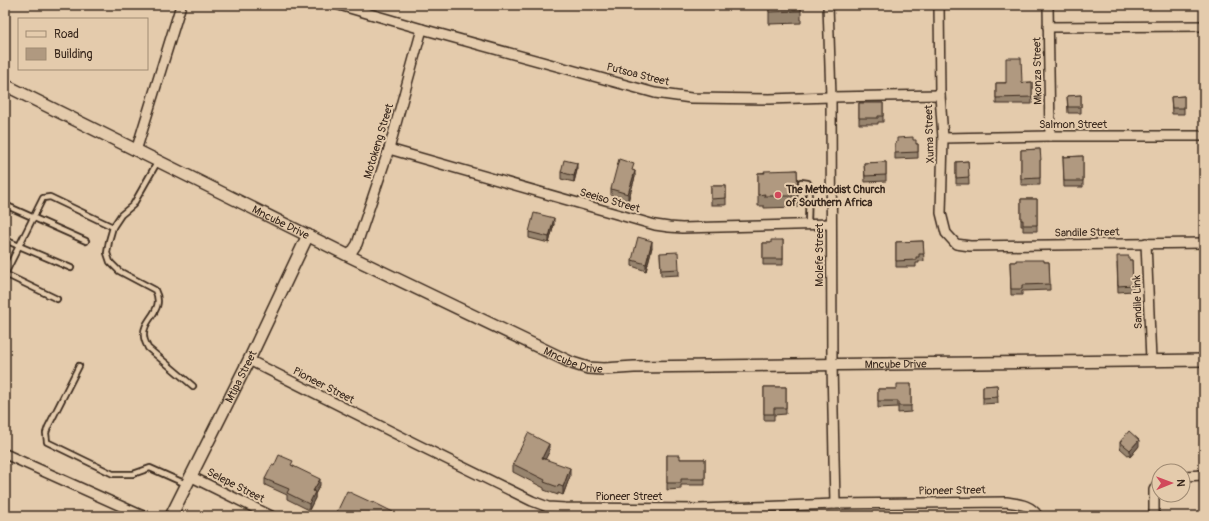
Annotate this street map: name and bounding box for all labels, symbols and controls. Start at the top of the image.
legend [18,18,148,70]
text: Road [54,27,79,42]
street label: Mkonza Street [1030,37,1045,105]
text: Building [54,47,93,62]
street label: Putsoa Street [605,60,671,89]
street label: Motokeng Street [361,101,396,180]
street label: Xuma Street [922,104,937,163]
street label: Salmon Street [1039,118,1108,131]
place label: The Methodist Church of Southern Africa [785,183,885,209]
street label: Seeiso Street [578,186,642,215]
marker: The Methodist Church of Southern Africa [773,190,783,200]
street label: Mncube Drive [250,203,312,242]
street label: Molefe Street [813,223,826,287]
street label: Sandile Street [1054,225,1120,240]
street label: Sandile Link [1130,274,1145,329]
street label: Mncube Drive [541,344,604,376]
street label: Mtipa Street [223,348,260,405]
street label: Mncube Drive [865,358,927,371]
street label: Pioneer Street [291,364,357,407]
north arrow [1151,463,1191,503]
street label: Selepe Street [205,465,267,506]
text: N [1174,479,1187,487]
street label: Pioneer Street [918,483,986,498]
street label: Pioneer Street [595,490,663,503]

